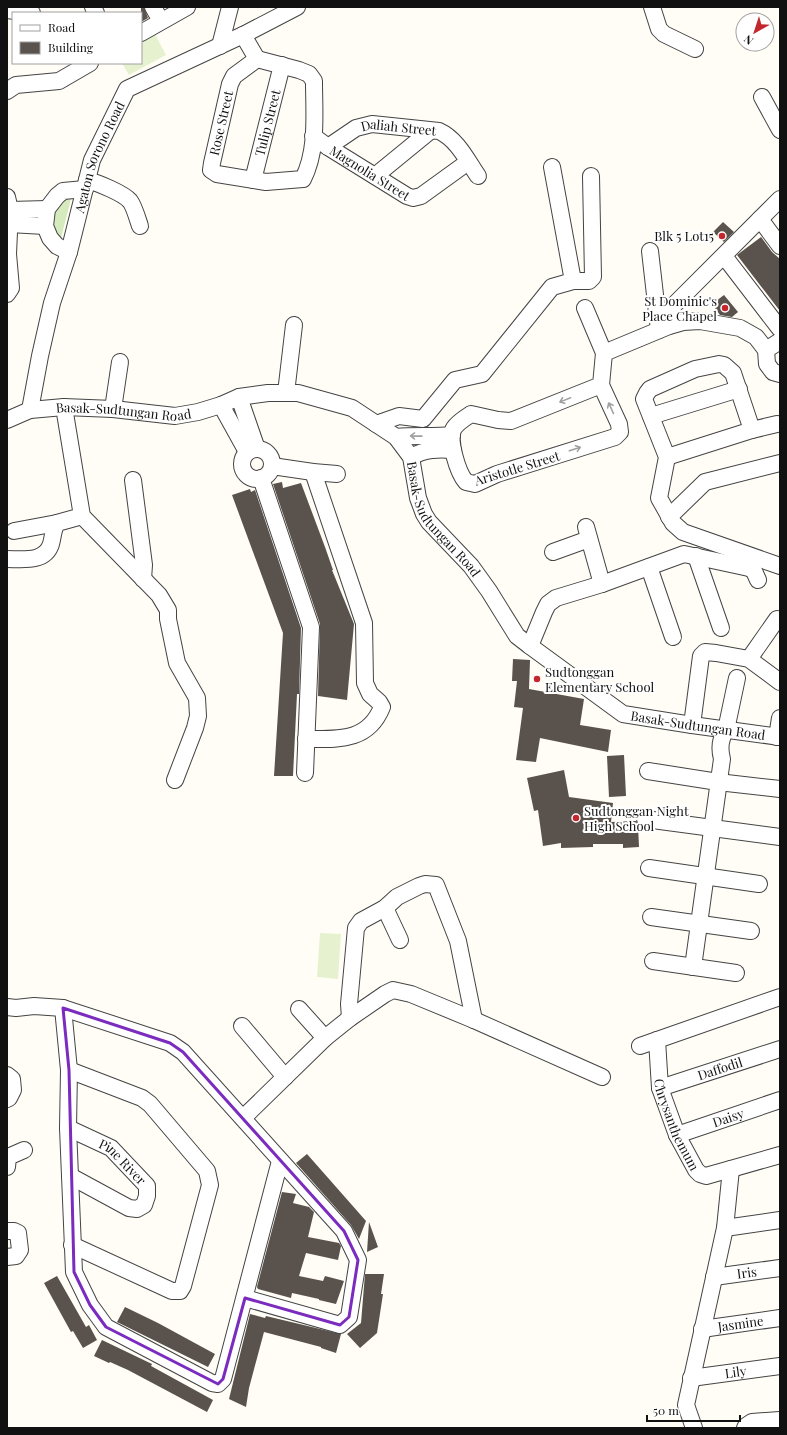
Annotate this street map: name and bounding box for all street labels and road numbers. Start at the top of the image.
street label: Tulip Street [250,87,284,158]
street label: Rose Street [205,88,236,157]
street label: Agaton Sorono Road [70,98,128,216]
street label: Daliah Street [359,115,437,139]
street label: Magnolia Street [327,141,414,204]
street label: Basak-Sudtungan Road [55,398,193,424]
street label: Aristotle Street [471,446,562,489]
street label: Basak-Sudtungan Road [404,460,485,580]
street label: Basak-Sudtungan Road [630,706,767,743]
street label: Daffodil [695,1053,745,1083]
street label: Chrysanthemum [651,1078,704,1174]
street label: Daisy [710,1104,746,1130]
street label: Pine River [96,1135,150,1188]
street label: Iris [736,1262,758,1282]
street label: Jasmine [716,1311,765,1335]
street label: Lily [724,1362,748,1381]

